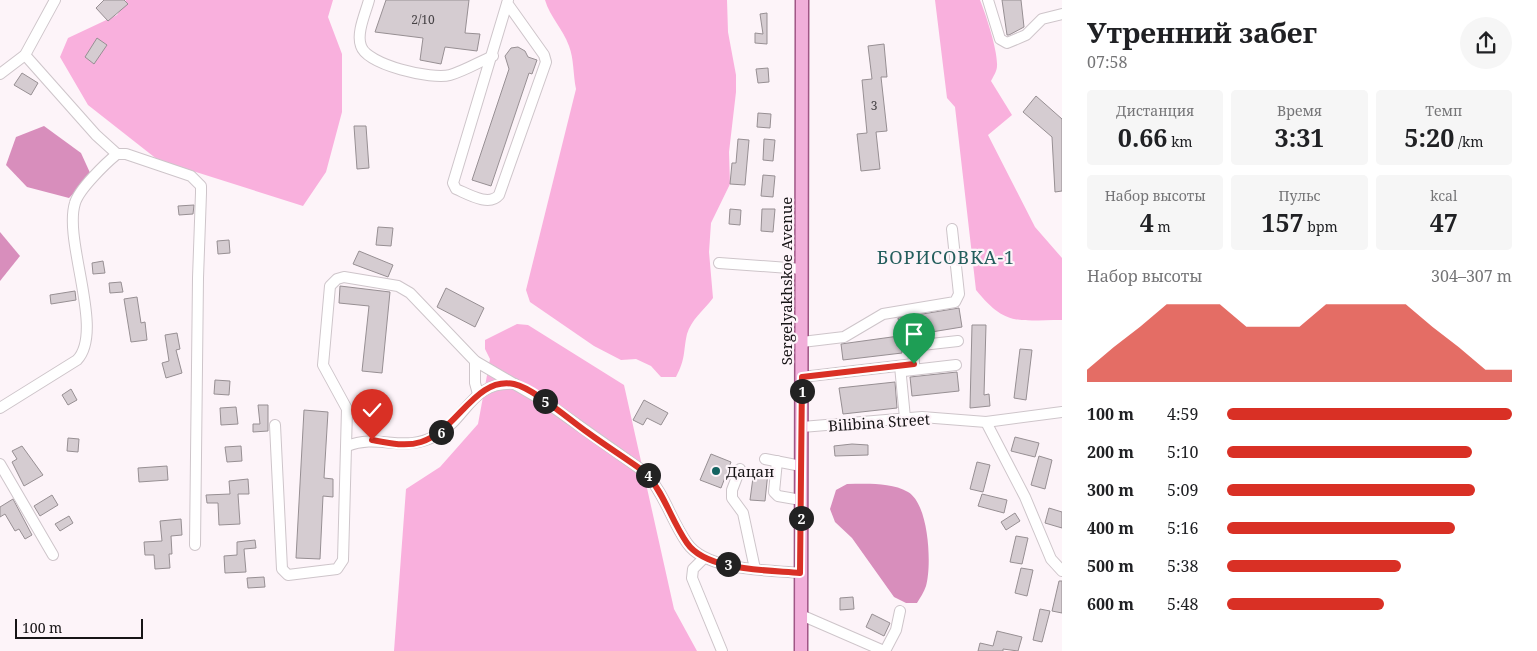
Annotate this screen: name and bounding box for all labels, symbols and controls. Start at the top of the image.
house number: 2/10 [411,11,435,28]
text: Утренний забег [1087,13,1317,51]
button: share [1460,17,1512,69]
text: 07:58 [1087,51,1127,73]
house number: 3 [871,97,878,114]
text: Дистанция [1116,101,1194,120]
text: Время [1277,101,1322,120]
text: Темп [1425,101,1462,120]
text: 0.66 [1118,120,1168,154]
text: 3:31 [1275,120,1324,154]
text: 5:20 [1404,120,1454,154]
text: km [1168,132,1193,151]
text: /km [1454,132,1483,151]
text: Набор высоты [1105,186,1206,205]
text: Пульс [1278,186,1320,205]
text: kcal [1430,186,1457,205]
street label: Sergelyakhskoe Avenue [776,197,796,365]
text: 4 [1140,205,1154,239]
text: 157 [1261,205,1304,239]
text: 47 [1430,205,1458,239]
text: m [1154,217,1171,236]
text: bpm [1304,217,1338,236]
district label: БОРИСОВКА-1 [877,245,1015,269]
text: Набор высоты [1087,265,1202,287]
text: 304–307 m [1431,265,1512,287]
pin [893,313,935,364]
icon: arrive [900,320,928,348]
pin: 1 [790,378,814,404]
text: 1 [799,382,806,401]
pin: 5 [532,388,558,414]
pin [351,389,393,440]
text: 5 [542,392,549,411]
icon: check [358,396,386,424]
text: 100 m [1087,403,1134,425]
text: 4:59 [1167,403,1198,425]
street label: Bilibina Street [827,408,931,436]
pin: 6 [428,420,454,444]
text: 6 [438,423,445,442]
text: 200 m [1087,441,1134,463]
text: 5:10 [1167,441,1198,463]
place label: Дацан [726,461,774,481]
pin: 4 [636,462,660,488]
marker: Дацан [710,465,722,477]
text: 4 [645,466,652,485]
text: 300 m [1087,479,1134,501]
text: 5:09 [1167,479,1198,501]
pin: 2 [788,506,814,530]
text: 2 [798,509,805,528]
text: 400 m [1087,517,1134,539]
text: 5:16 [1167,517,1198,539]
pin: 3 [716,552,740,576]
text: 3 [725,555,732,574]
text: 500 m [1087,555,1134,577]
text: 5:38 [1167,555,1198,577]
text: 600 m [1087,593,1134,615]
text: 5:48 [1167,593,1198,615]
scale bar [15,616,142,639]
text: 100 m [22,618,62,637]

